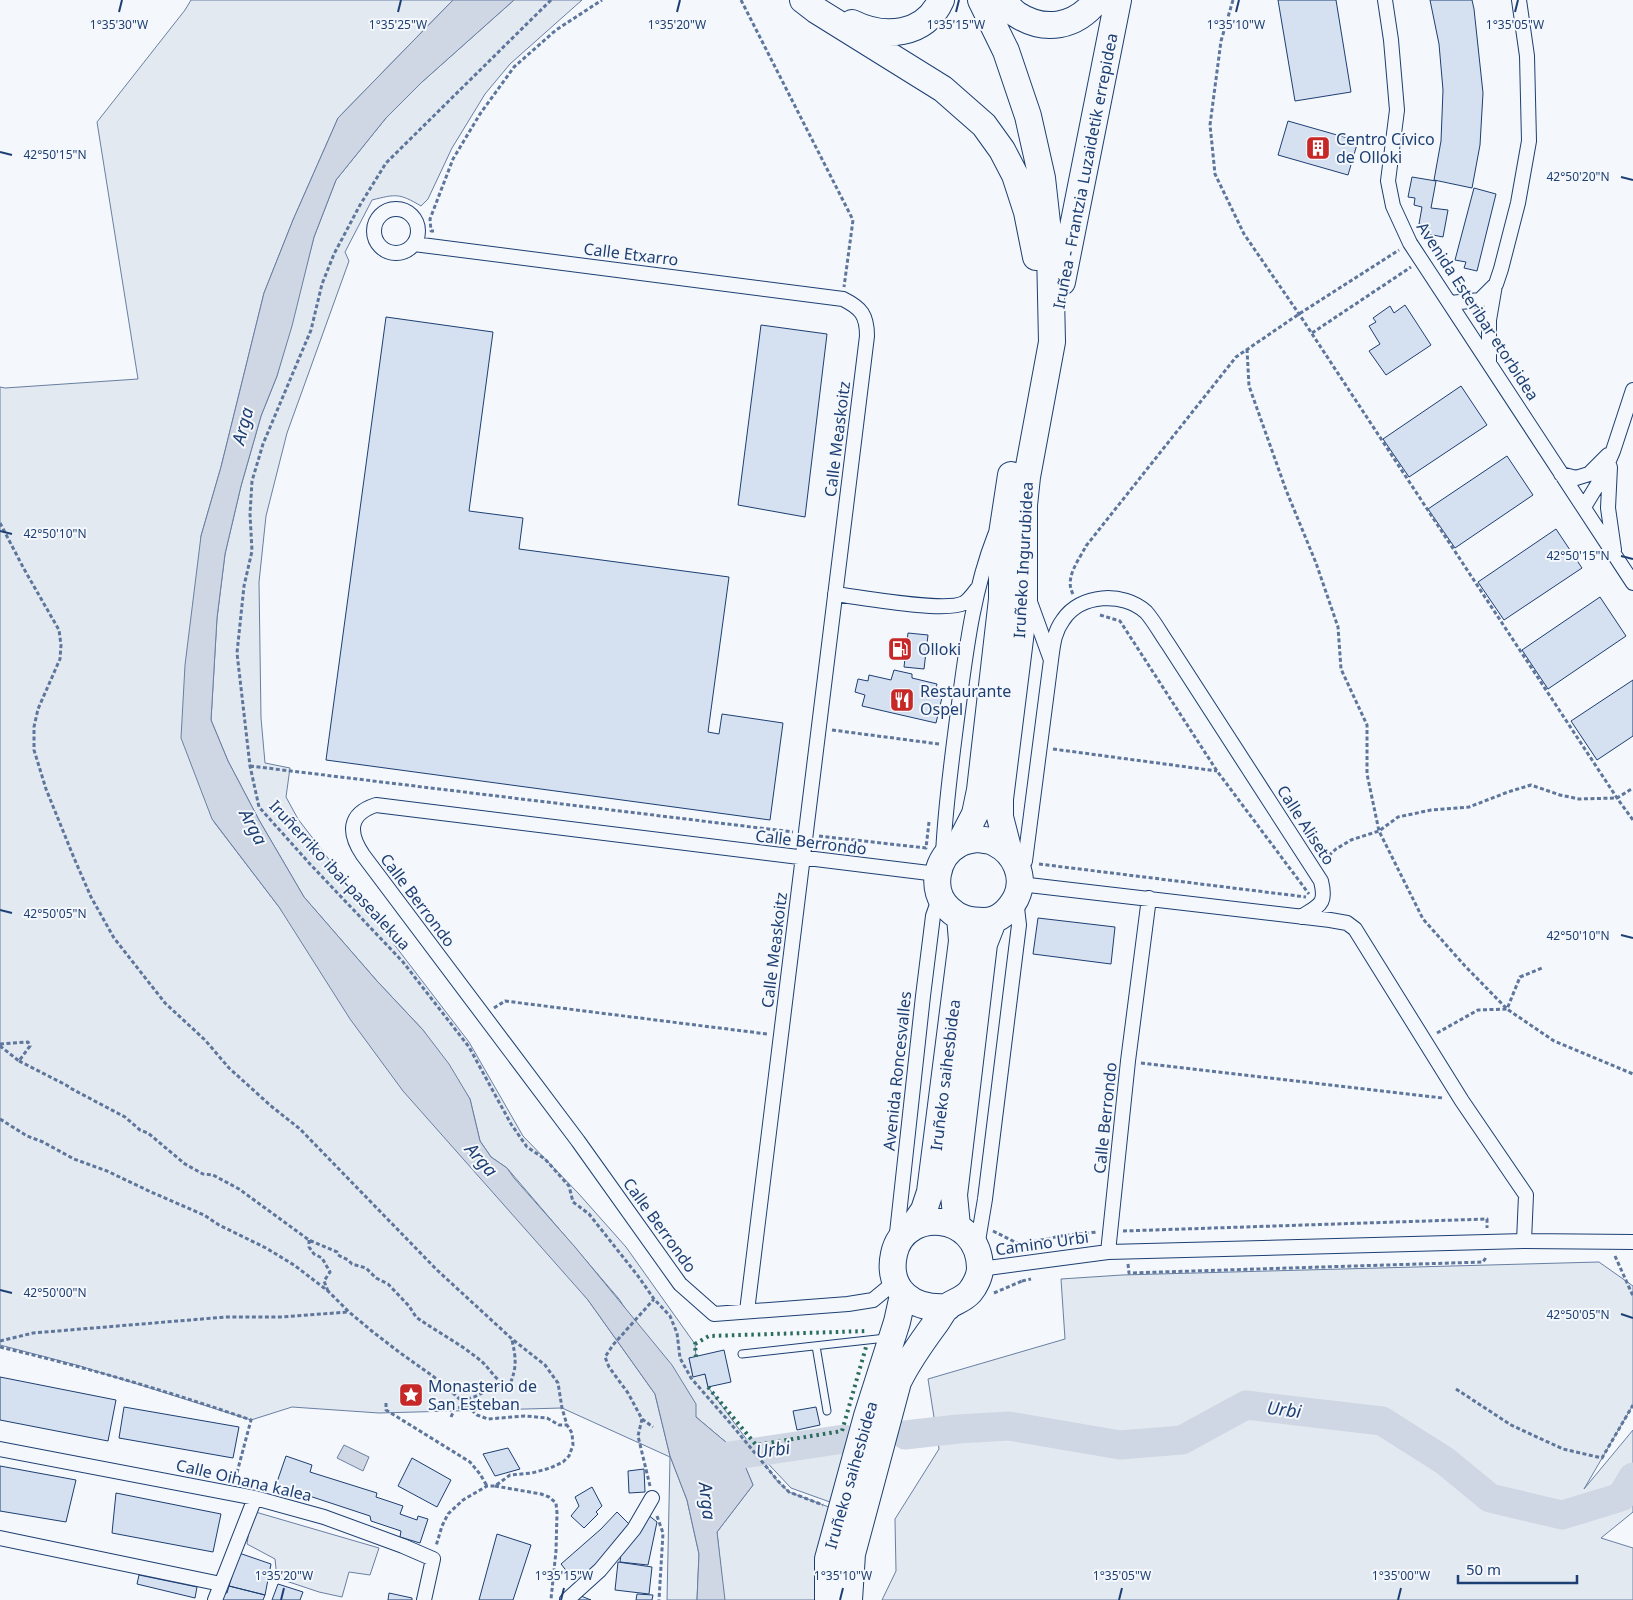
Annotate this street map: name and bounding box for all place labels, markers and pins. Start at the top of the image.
place label: Centro Cívico de Olloki [1336,128,1435,168]
building icon: Centro Cívico de Olloki [1305,135,1331,161]
fuel station icon: Olloki [887,636,913,662]
place label: Olloki [918,638,961,660]
place label: Restaurante Ospel [920,680,1011,720]
restaurant icon: Restaurante Ospel [889,687,915,713]
place label: Monasterio de San Esteban [428,1375,537,1415]
place icon: Monasterio de San Esteban [398,1382,424,1408]

